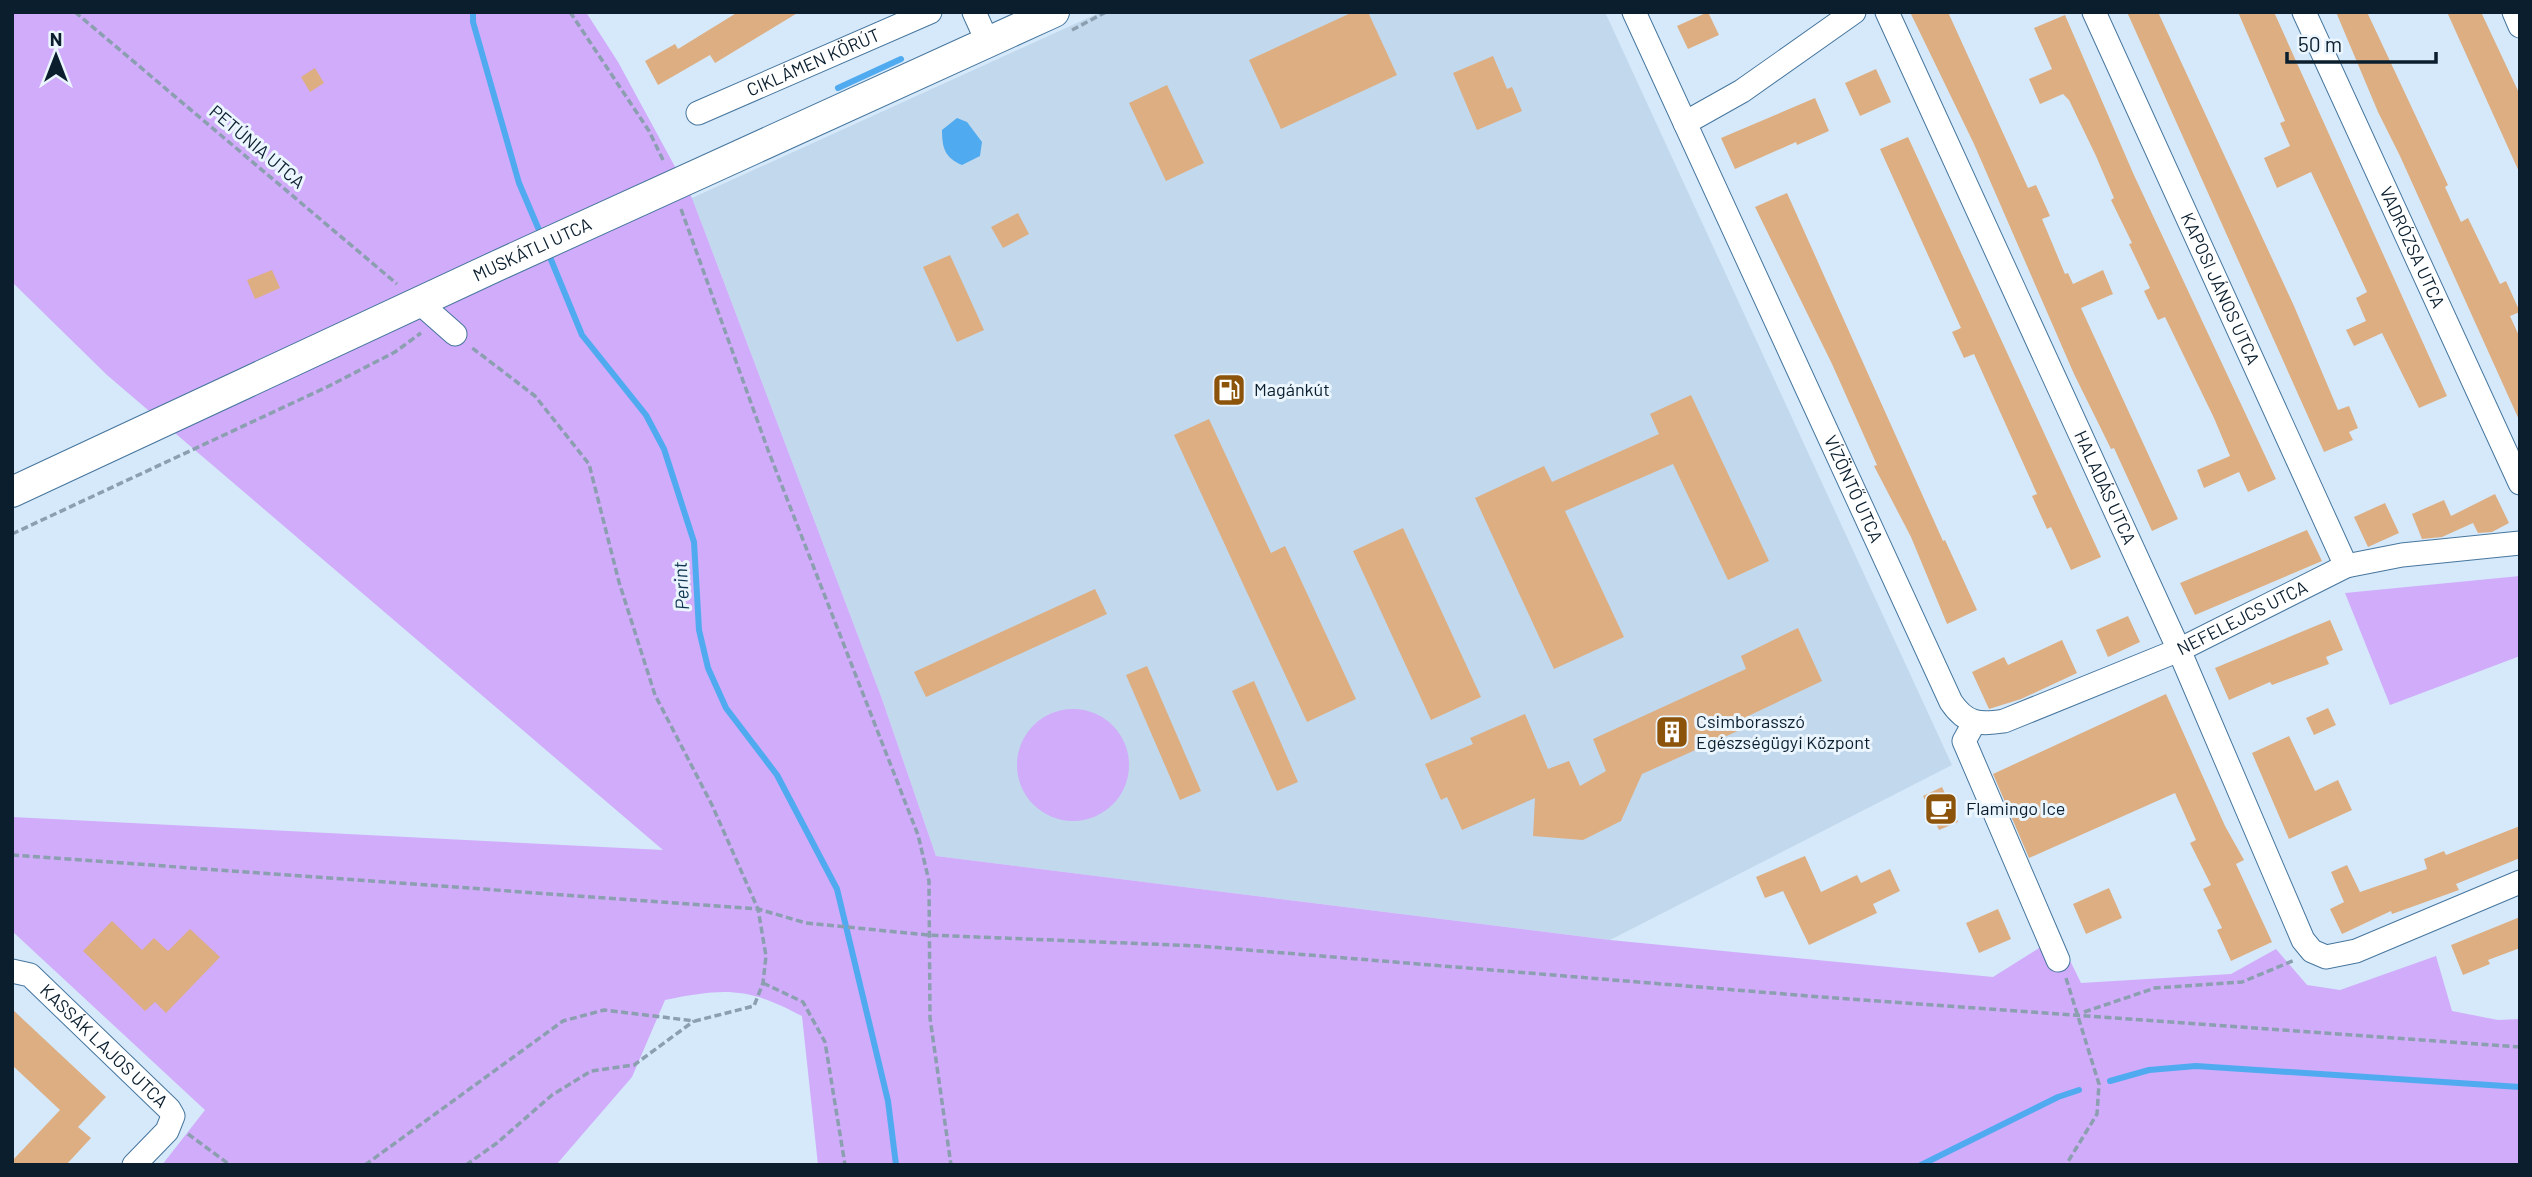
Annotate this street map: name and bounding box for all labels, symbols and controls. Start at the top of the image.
north arrow [21,21,91,91]
scale bar [2287,21,2436,65]
street label: CIKLÁMEN KÖRÚT [743,23,883,100]
text: N [50,27,62,50]
text: 50 m [2298,31,2342,56]
street label: PETÚNIA UTCA [205,100,310,193]
street label: VADRÓZSA UTCA [2376,183,2450,311]
street label: KAPOSI JÁNOS UTCA [2177,209,2265,368]
street label: MUSKÁTLI UTCA [469,212,595,286]
fuel station icon: Magánkút [1210,371,1248,409]
place label: Magánkút [1254,378,1330,400]
street label: HALADÁS UTCA [2070,427,2141,548]
street label: VÍZÖNTŐ UTCA [1820,431,1888,546]
water label: Perint [668,561,693,611]
street label: NEFELEJCS UTCA [2173,575,2311,659]
place label: Csimborasszó Egészségügyi Központ [1696,710,1871,753]
building icon: Csimborasszó Egészségügyi Központ [1653,713,1691,751]
cafe icon: Flamingo Ice [1922,790,1960,828]
place label: Flamingo Ice [1966,797,2065,819]
street label: KASSÁK LAJOS UTCA [36,979,173,1112]

